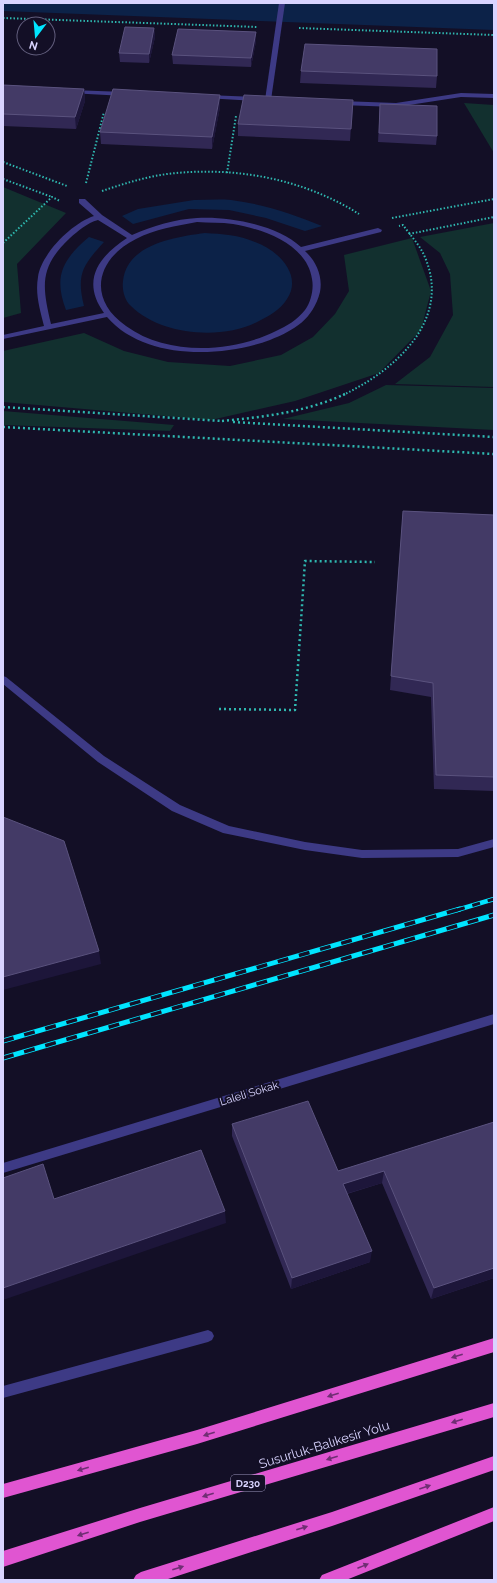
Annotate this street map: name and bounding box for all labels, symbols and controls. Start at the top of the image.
north arrow [16,16,56,56]
text: N [28,38,39,53]
street label: Laleli Sokak [218,1078,280,1109]
one-way arrow [450,1353,462,1359]
one-way arrow [326,1392,338,1398]
street label: Susurluk-Balıkesir Yolu [257,1417,391,1472]
one-way arrow [450,1418,462,1424]
one-way arrow [202,1431,214,1437]
one-way arrow [326,1455,338,1461]
one-way arrow [77,1466,89,1472]
road number: D230 [231,1475,265,1491]
one-way arrow [420,1483,432,1489]
one-way arrow [201,1492,213,1498]
one-way arrow [297,1525,309,1531]
one-way arrow [77,1531,89,1537]
one-way arrow [357,1562,369,1568]
one-way arrow [173,1565,185,1571]

